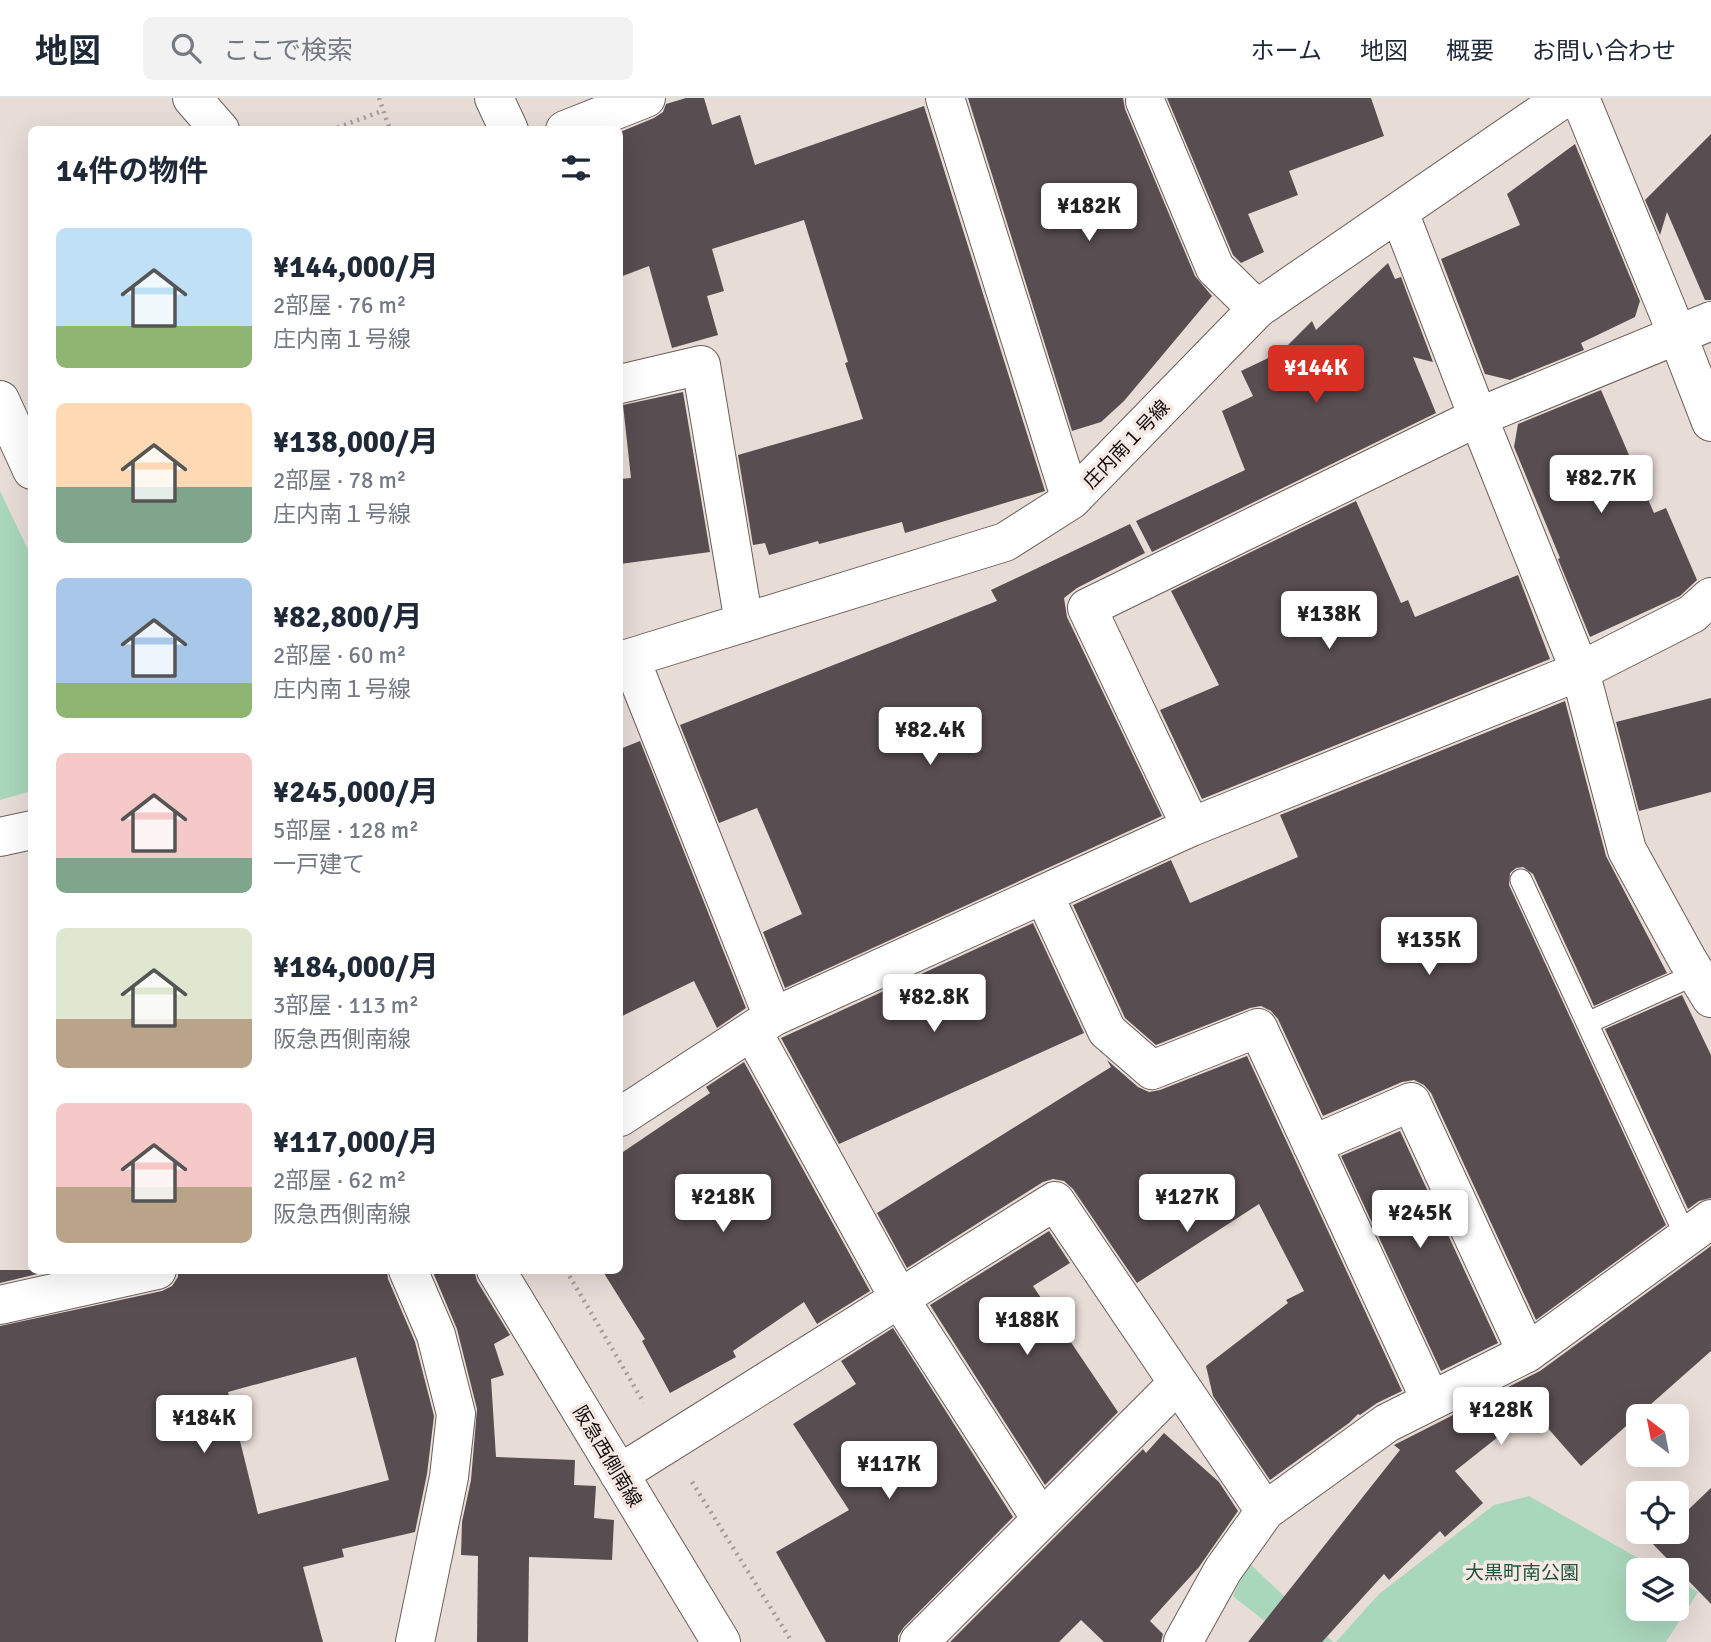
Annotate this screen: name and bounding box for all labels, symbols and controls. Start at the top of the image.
search box [143,17,633,80]
icon: search [167,29,205,67]
text: 地図 [35,31,101,72]
text: ここで検索 [223,35,353,67]
text: ホーム [1251,36,1322,66]
text: 地図 [1360,36,1408,66]
text: 概要 [1446,36,1494,66]
text: お問い合わせ [1532,36,1676,66]
icon: filters [557,149,595,187]
text: 14件の物件 [56,153,208,190]
pin: ¥182K [1040,184,1138,243]
text: ¥182K [1057,191,1121,220]
text: ¥144,000/月 [273,249,439,286]
icon: home [112,256,196,340]
text: 2部屋 · 76 m² [273,291,406,320]
text: 庄内南１号線 [273,325,411,354]
pin: ¥144K [1267,345,1365,405]
text: ¥144K [1284,353,1348,382]
street label: 庄内南１号線 [1078,395,1175,494]
text: ¥138,000/月 [273,424,439,461]
icon: home [112,431,196,515]
pin: ¥82.7K [1544,456,1658,515]
text: ¥82.7K [1566,463,1636,492]
text: 2部屋 · 78 m² [273,466,406,495]
text: 庄内南１号線 [273,500,411,529]
pin: ¥138K [1280,592,1378,651]
text: ¥82,800/月 [273,599,423,636]
text: ¥138K [1297,599,1361,628]
icon: home [112,606,196,690]
text: 2部屋 · 60 m² [273,641,406,670]
text: 庄内南１号線 [273,675,411,704]
pin: ¥82.4K [873,708,987,767]
text: ¥82.4K [895,715,965,744]
text: ¥245,000/月 [273,774,439,811]
icon: home [112,781,196,865]
text: 5部屋 · 128 m² [273,816,419,845]
text: 一戸建て [273,850,365,879]
pin: ¥135K [1380,918,1478,977]
text: ¥135K [1397,925,1461,954]
text: ¥184,000/月 [273,949,439,986]
icon: home [112,956,196,1040]
pin: ¥82.8K [877,974,991,1034]
text: ¥82.8K [899,982,969,1011]
text: 3部屋 · 113 m² [273,991,419,1020]
text: 阪急西側南線 [273,1025,411,1054]
text: ¥117,000/月 [273,1124,439,1161]
icon: home [112,1131,196,1215]
text: 2部屋 · 62 m² [273,1166,406,1195]
pin: ¥218K [674,1174,772,1234]
pin: ¥127K [1138,1174,1236,1234]
text: ¥218K [691,1182,755,1211]
text: ¥127K [1155,1182,1219,1211]
pin: ¥245K [1371,1190,1469,1250]
text: ¥245K [1388,1198,1452,1227]
text: 阪急西側南線 [273,1200,411,1229]
pin: ¥188K [978,1298,1076,1357]
text: ¥188K [995,1305,1059,1334]
pin: ¥128K [1452,1388,1550,1447]
text: ¥128K [1469,1395,1533,1424]
pin: ¥184K [155,1396,253,1455]
street label: 阪急西側南線 [567,1401,647,1512]
text: ¥184K [172,1403,236,1432]
north arrow [1626,1404,1689,1466]
map controls [1626,1404,1689,1621]
pin: ¥117K [840,1442,938,1501]
text: ¥117K [857,1449,921,1478]
button: locate [1626,1481,1689,1544]
button: layers [1626,1558,1689,1621]
park label: 大黒町南公園 [1465,1561,1579,1585]

